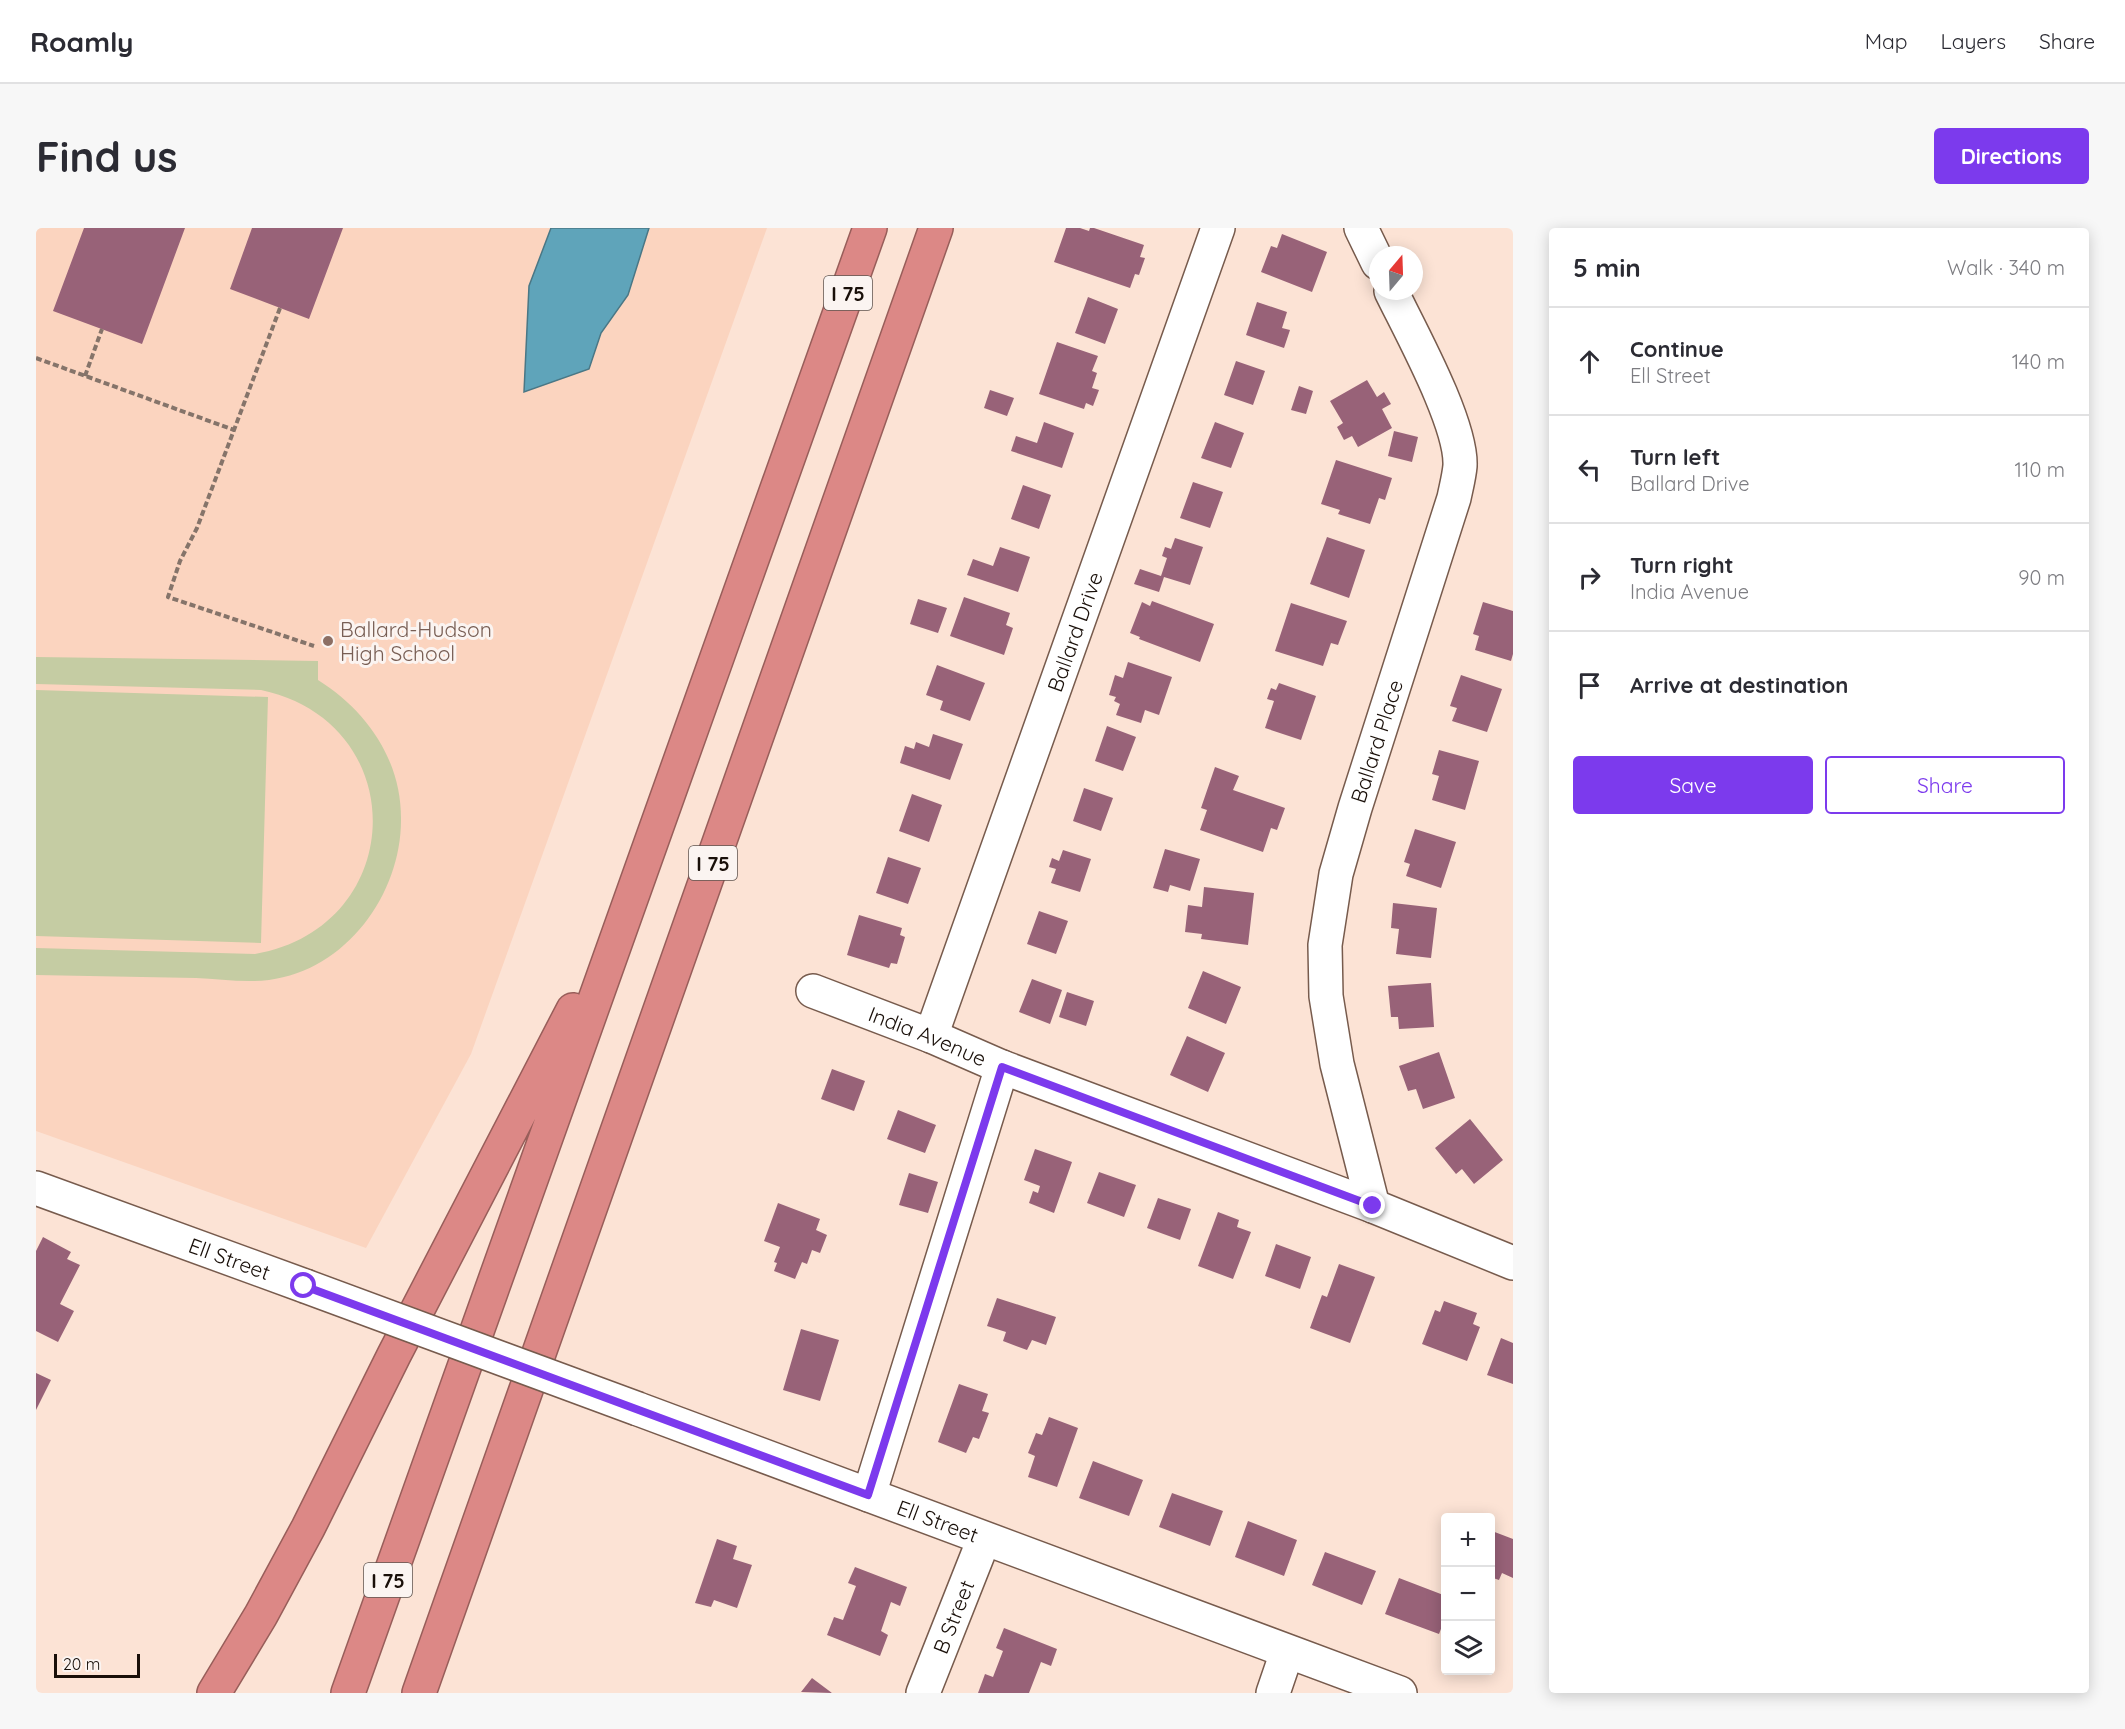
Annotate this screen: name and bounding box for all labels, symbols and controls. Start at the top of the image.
text: Roamly [30,24,134,59]
text: Map [1865,28,1908,54]
text: Layers [1941,28,2006,54]
text: Share [2039,28,2095,54]
button: Directions [1934,128,2089,184]
text: Find us [36,130,178,183]
north arrow [1369,246,1423,300]
text: 5 min [1573,251,1641,284]
text: Walk · 340 m [1947,255,2065,280]
road number: I 75 [824,276,872,310]
text: Continue [1630,335,1724,363]
icon: ahead [1573,345,1606,378]
text: 140 m [2012,349,2065,374]
text: Ell Street [1630,363,1711,388]
text: Turn left [1630,443,1720,471]
icon: left [1573,453,1606,486]
text: 110 m [2015,457,2065,482]
text: Ballard Drive [1630,471,1749,496]
text: Turn right [1630,551,1734,579]
icon: right [1573,561,1606,594]
text: 90 m [2018,565,2065,590]
street label: Ballard Drive [1041,568,1108,695]
text: India Avenue [1630,579,1749,604]
place label: Ballard-Hudson High School [340,616,492,666]
marker: Ballard-Hudson High School [321,634,335,648]
icon: arrive [1573,669,1606,702]
text: Arrive at destination [1630,671,1848,699]
street label: Ballard Place [1344,676,1408,806]
button: Save [1573,756,1813,814]
button: Share [1825,756,2065,814]
road number: I 75 [689,846,737,880]
street label: India Avenue [865,1000,990,1072]
route end [1359,1192,1385,1218]
street label: Ell Street [185,1232,274,1285]
route start [290,1272,316,1298]
street label: Ell Street [894,1494,982,1548]
map controls [1441,1513,1495,1675]
button: + [1441,1513,1495,1567]
road number: I 75 [364,1563,412,1597]
button: − [1441,1567,1495,1621]
street label: B Street [927,1576,979,1657]
button: layers [1441,1621,1495,1675]
scale bar [54,1651,140,1678]
text: 20 m [63,1654,100,1674]

